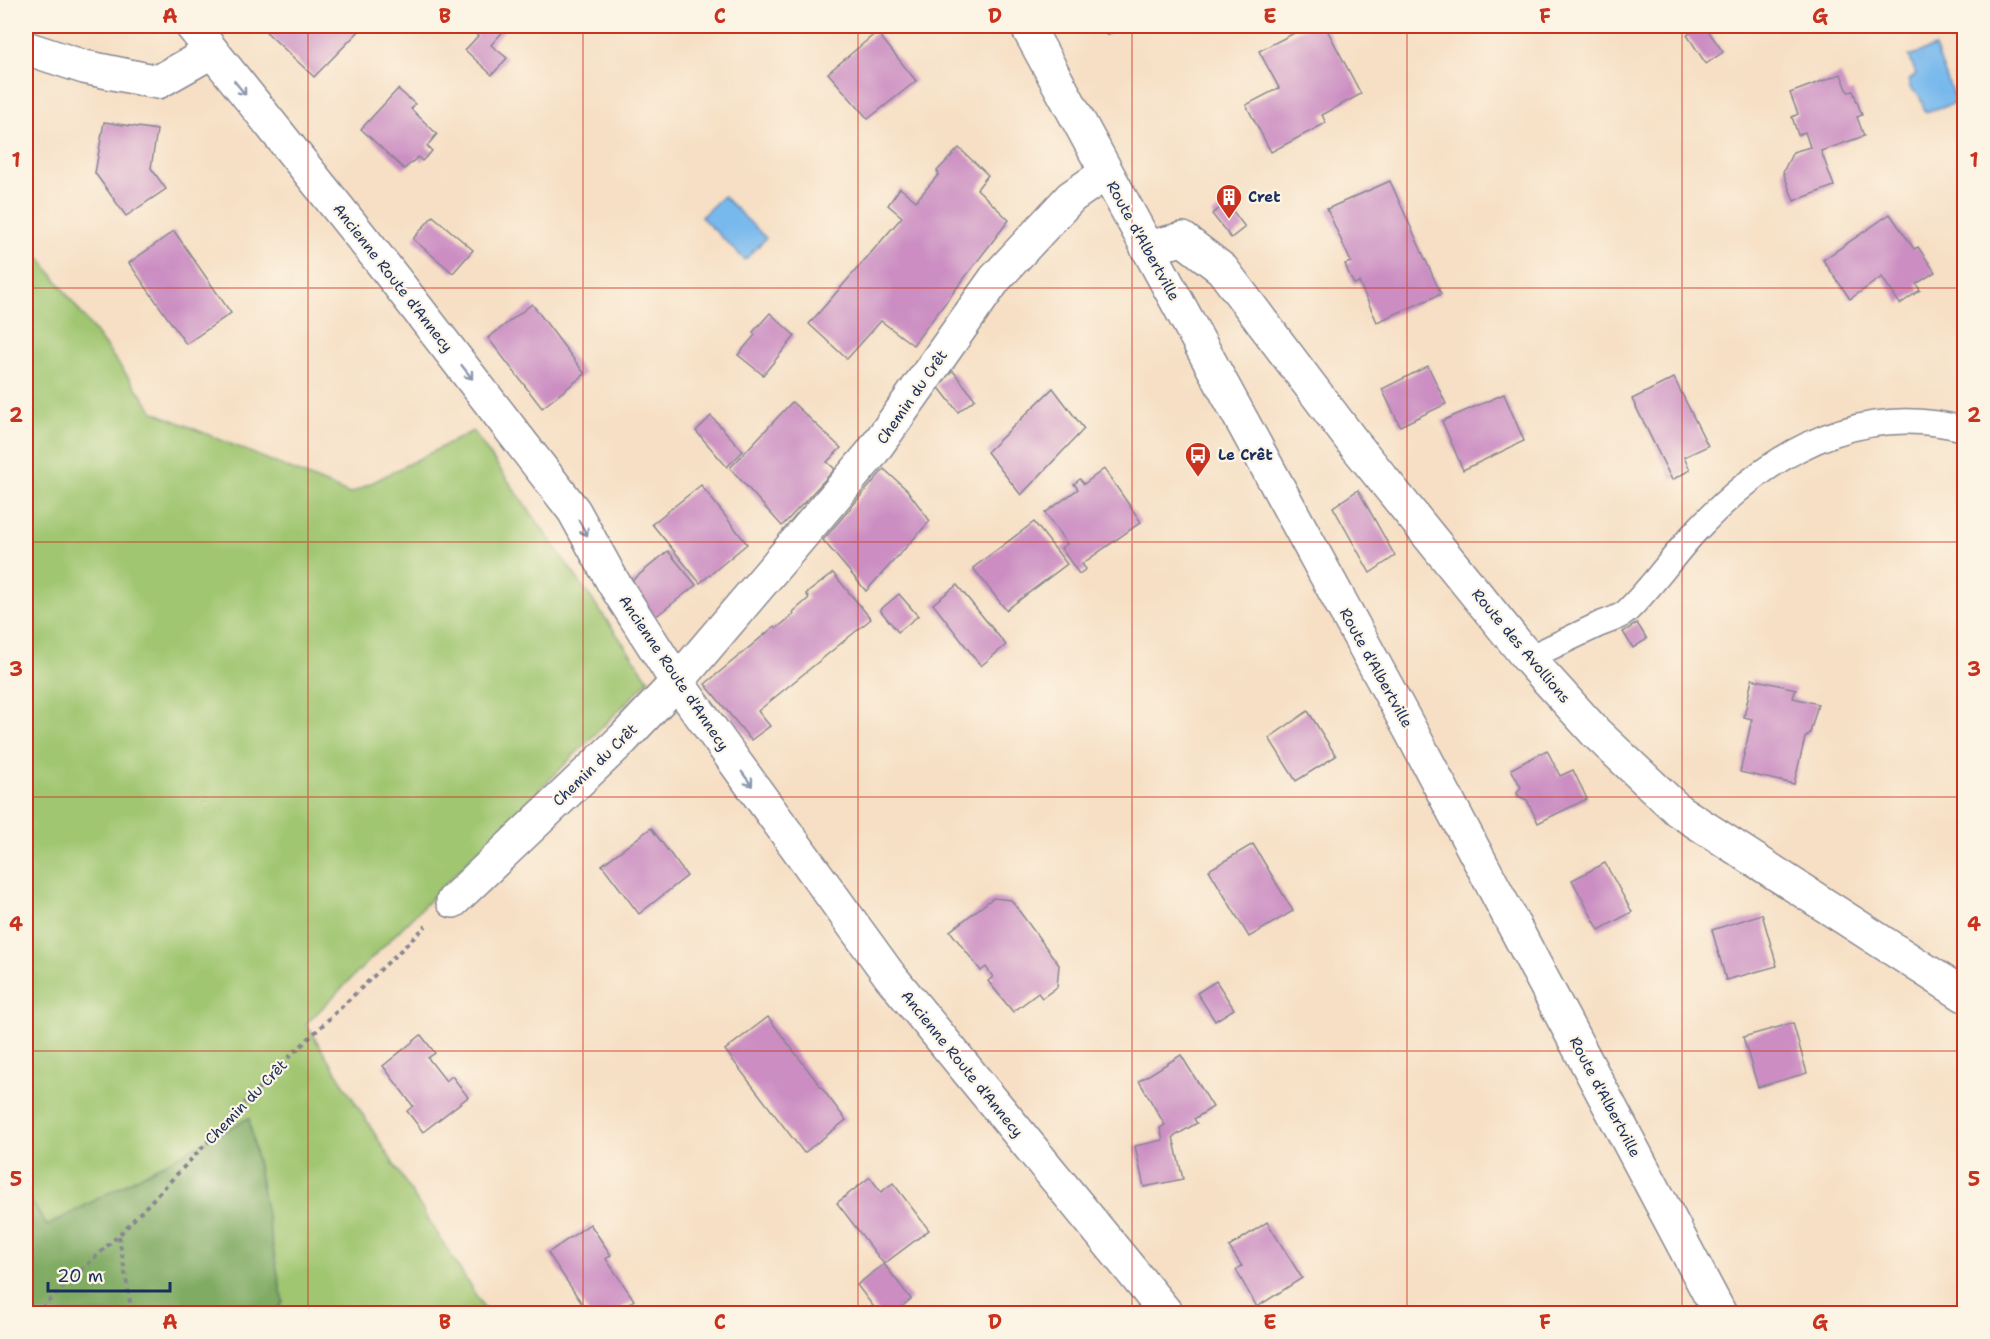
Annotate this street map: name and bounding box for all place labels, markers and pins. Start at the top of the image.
building icon: Cret [1214,182,1244,220]
place label: Cret [1248,187,1281,207]
bus stop icon: Le Crêt [1183,440,1213,478]
place label: Le Crêt [1218,445,1273,465]

